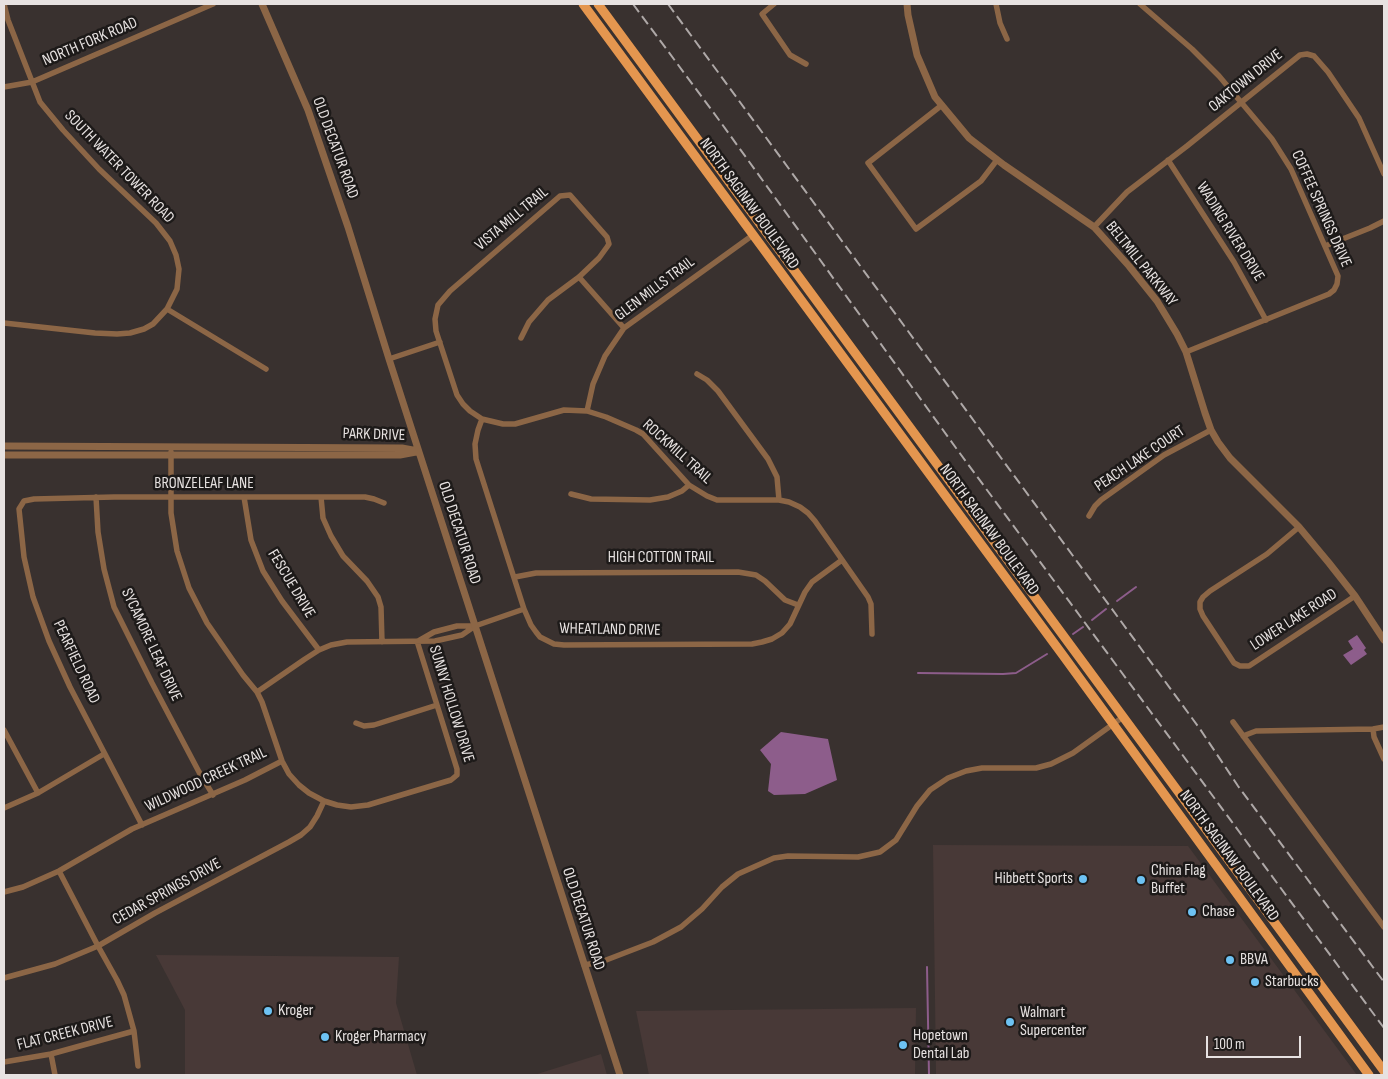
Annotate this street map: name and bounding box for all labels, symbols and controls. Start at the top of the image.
street label: NORTH FORK ROAD [40,13,140,71]
street label: OAKTOWN DRIVE [1205,45,1287,117]
street label: OLD DECATUR ROAD [308,95,362,201]
street label: SOUTH WATER TOWER ROAD [60,106,178,228]
street label: NORTH SAGINAW BOULEVARD [695,135,803,273]
street label: COFFEE SPRINGS DRIVE [1287,148,1355,270]
street label: WADING RIVER DRIVE [1192,179,1268,285]
street label: VISTA MILL TRAIL [472,183,552,255]
street label: BELTMILL PARKWAY [1101,218,1181,310]
street label: GLEN MILLS TRAIL [611,253,699,325]
street label: ROCKMILL TRAIL [638,416,716,488]
street label: PEACH LAKE COURT [1091,422,1189,496]
street label: PARK DRIVE [342,424,406,446]
street label: NORTH SAGINAW BOULEVARD [935,461,1043,599]
street label: BRONZELEAF LANE [154,474,254,494]
street label: OLD DECATUR ROAD [433,479,485,587]
street label: FESCUE DRIVE [263,546,319,622]
street label: HIGH COTTON TRAIL [608,548,714,568]
street label: LOWER LAKE ROAD [1247,585,1341,655]
street label: SYCAMORE LEAF DRIVE [117,586,185,704]
street label: PEARFIELD ROAD [48,617,104,707]
street label: WHEATLAND DRIVE [559,620,661,640]
street label: SUNNY HOLLOW DRIVE [424,643,478,765]
street label: WILDWOOD CREEK TRAIL [142,743,270,817]
street label: NORTH SAGINAW BOULEVARD [1175,787,1283,925]
street label: CEDAR SPRINGS DRIVE [110,854,224,930]
place label: China Flag Buffet [1151,861,1206,899]
street label: OLD DECATUR ROAD [557,865,609,973]
place label: Hibbett Sports [995,869,1073,889]
marker: Hibbett Sports [1077,873,1089,885]
marker: China Flag Buffet [1135,874,1147,886]
place label: Chase [1202,902,1235,922]
marker: Chase [1186,906,1198,918]
place label: BBVA [1240,950,1268,970]
marker: BBVA [1224,954,1236,966]
place label: Starbucks [1265,972,1319,992]
marker: Starbucks [1249,976,1261,988]
place label: Kroger [278,1001,313,1021]
place label: Walmart Supercenter [1020,1003,1086,1041]
marker: Kroger [262,1005,274,1017]
street label: FLAT CREEK DRIVE [15,1013,115,1055]
marker: Walmart Supercenter [1004,1016,1016,1028]
place label: Hopetown Dental Lab [913,1026,969,1064]
scale bar [1208,1026,1303,1058]
place label: Kroger Pharmacy [335,1027,426,1047]
marker: Kroger Pharmacy [319,1031,331,1043]
text: 100 m [1214,1035,1245,1054]
marker: Hopetown Dental Lab [897,1039,909,1051]

